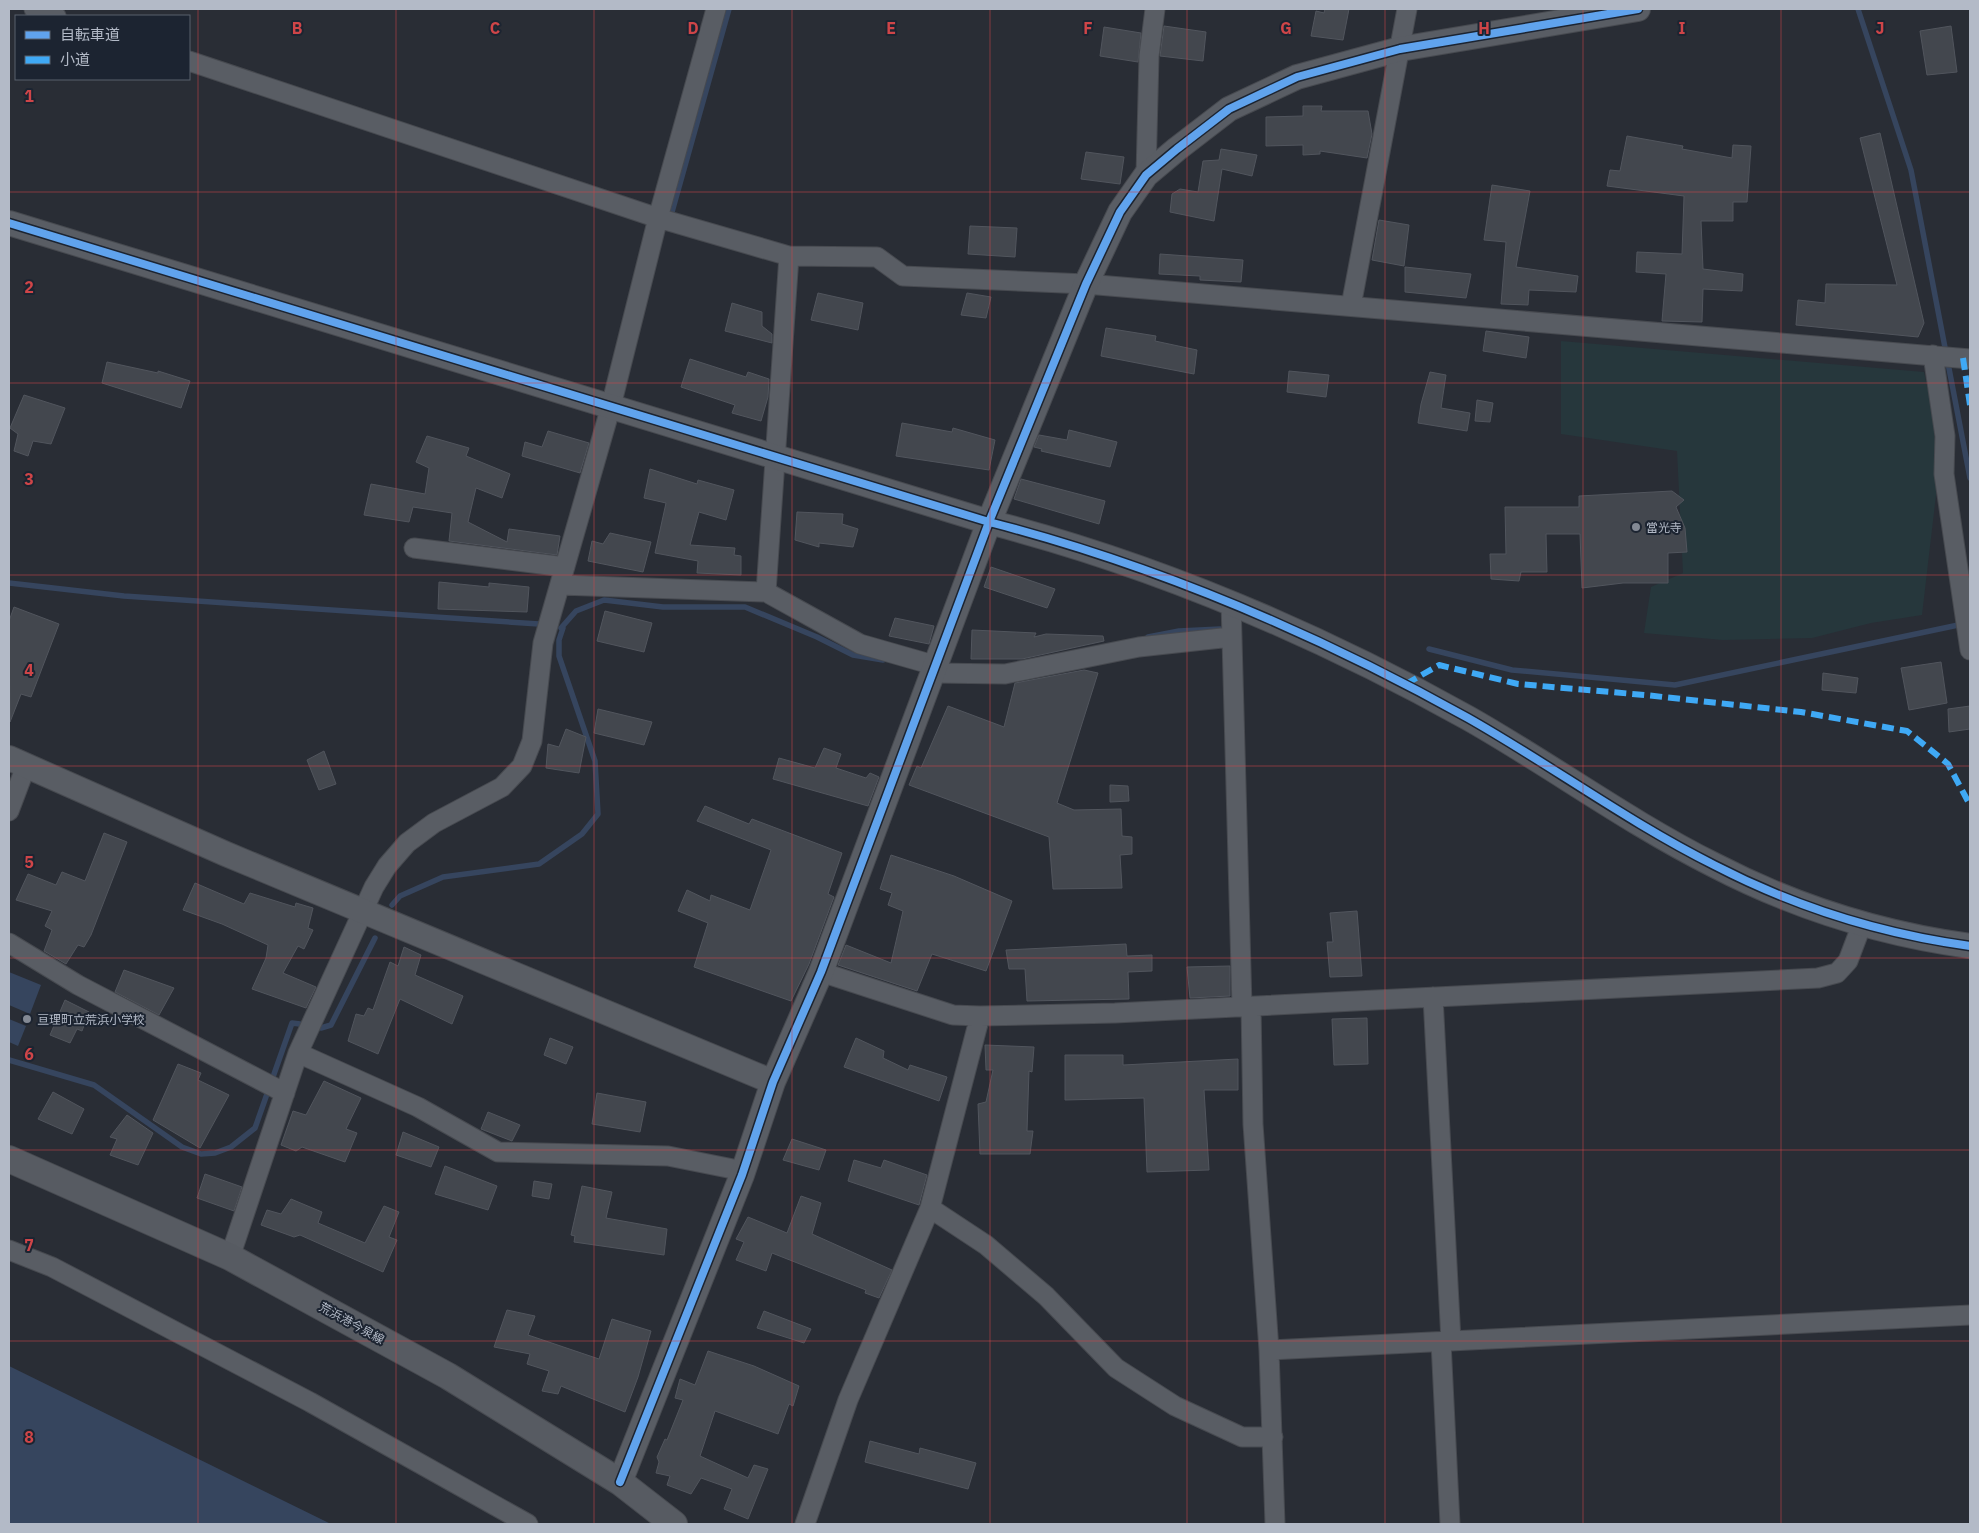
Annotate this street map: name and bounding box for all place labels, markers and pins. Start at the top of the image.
place label: 當光寺 [1646,520,1682,535]
marker: 當光寺 [1630,521,1642,533]
place label: 亘理町立荒浜小学校 [37,1012,145,1027]
marker: 亘理町立荒浜小学校 [21,1013,33,1025]

